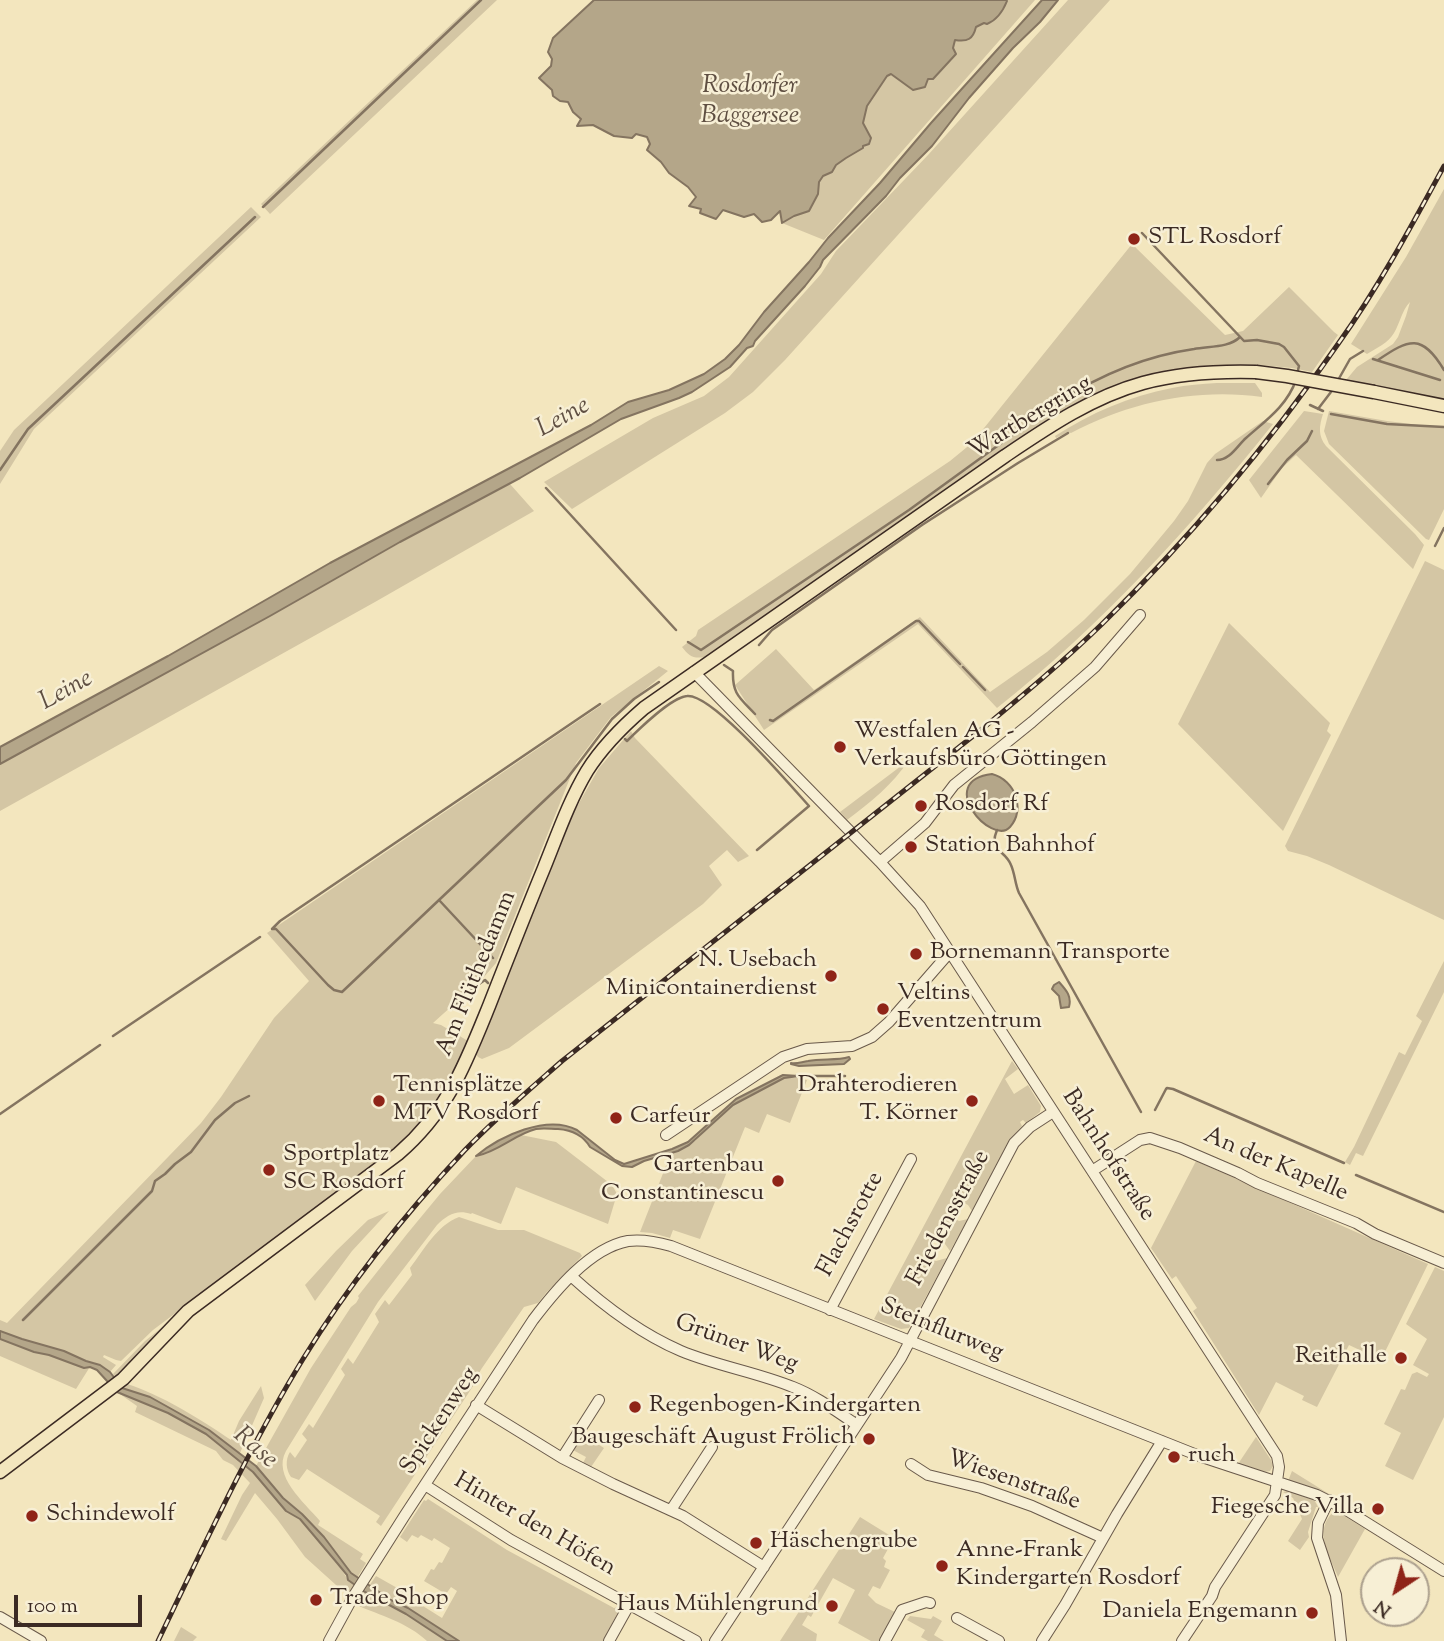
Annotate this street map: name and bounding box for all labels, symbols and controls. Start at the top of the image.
water label: Rosdorfer Baggersee [701,72,799,134]
place label: STL Rosdorf [1148,225,1282,253]
marker: STL Rosdorf [1126,231,1142,247]
street label: Wartbergring [964,371,1098,467]
water label: Leine [532,392,596,446]
water label: Leine [35,665,99,719]
place label: Westfalen AG - Verkaufsbüro Göttingen [854,719,1107,775]
marker: Westfalen AG - Verkaufsbüro Göttingen [832,739,848,755]
place label: Rosdorf Rf [935,792,1048,820]
marker: Rosdorf Rf [913,798,929,814]
place label: Station Bahnhof [925,833,1095,861]
marker: Station Bahnhof [903,839,919,855]
street label: Am Flüthedamm [432,887,524,1061]
place label: Bornemann Transporte [930,940,1170,968]
marker: Bornemann Transporte [908,946,924,962]
place label: N. Usebach Minicontainerdienst [606,948,817,1004]
marker: N. Usebach Minicontainerdienst [823,968,839,984]
place label: Veltins Eventzentrum [897,981,1042,1037]
marker: Veltins Eventzentrum [875,1001,891,1017]
place label: Tennisplätze MTV Rosdorf [393,1073,539,1129]
place label: Drahterodieren T. Körner [798,1073,958,1129]
street label: Bahnhofstraße [1054,1085,1160,1227]
marker: Tennisplätze MTV Rosdorf [371,1093,387,1109]
marker: Drahterodieren T. Körner [964,1093,980,1109]
place label: Carfeur [630,1104,711,1132]
marker: Carfeur [608,1110,624,1126]
street label: An der Kapelle [1198,1123,1352,1209]
place label: Sportplatz SC Rosdorf [283,1142,405,1198]
street label: Friedensstraße [902,1146,998,1292]
place label: Gartenbau Constantinescu [601,1153,764,1209]
marker: Sportplatz SC Rosdorf [261,1162,277,1178]
street label: Flachsrotte [812,1168,892,1282]
marker: Gartenbau Constantinescu [770,1173,786,1189]
street label: Steinflurweg [875,1293,1007,1369]
street label: Grüner Weg [671,1309,801,1381]
place label: Reithalle [1295,1344,1387,1372]
marker: Reithalle [1393,1350,1409,1366]
street label: Spickenweg [396,1363,486,1481]
place label: Regenbogen-Kindergarten [649,1393,921,1421]
marker: Regenbogen-Kindergarten [627,1399,643,1415]
water label: Rase [225,1421,283,1477]
place label: Baugeschäft August Frölich [572,1425,855,1453]
marker: Baugeschäft August Frölich [861,1431,877,1447]
place label: ruch [1188,1443,1236,1471]
street label: Wiesenstraße [942,1446,1084,1518]
marker: ruch [1166,1449,1182,1465]
street label: Hinter den Höfen [448,1468,620,1584]
place label: Fiegesche Villa [1211,1495,1364,1523]
marker: Fiegesche Villa [1370,1501,1386,1517]
place label: Schindewolf [46,1502,175,1530]
marker: Schindewolf [24,1508,40,1524]
place label: Häschengrube [770,1529,918,1557]
marker: Häschengrube [748,1535,764,1551]
place label: Anne-Frank Kindergarten Rosdorf [956,1538,1181,1594]
north arrow [1360,1557,1430,1627]
marker: Anne-Frank Kindergarten Rosdorf [934,1558,950,1574]
scale bar [18,1582,145,1626]
place label: Trade Shop [330,1586,448,1614]
text: 100 m [27,1592,78,1622]
marker: Trade Shop [308,1592,324,1608]
place label: Haus Mühlengrund [617,1592,818,1620]
text: N [1369,1592,1398,1623]
marker: Haus Mühlengrund [824,1598,840,1614]
place label: Daniela Engemann [1103,1599,1298,1627]
marker: Daniela Engemann [1304,1605,1320,1621]

